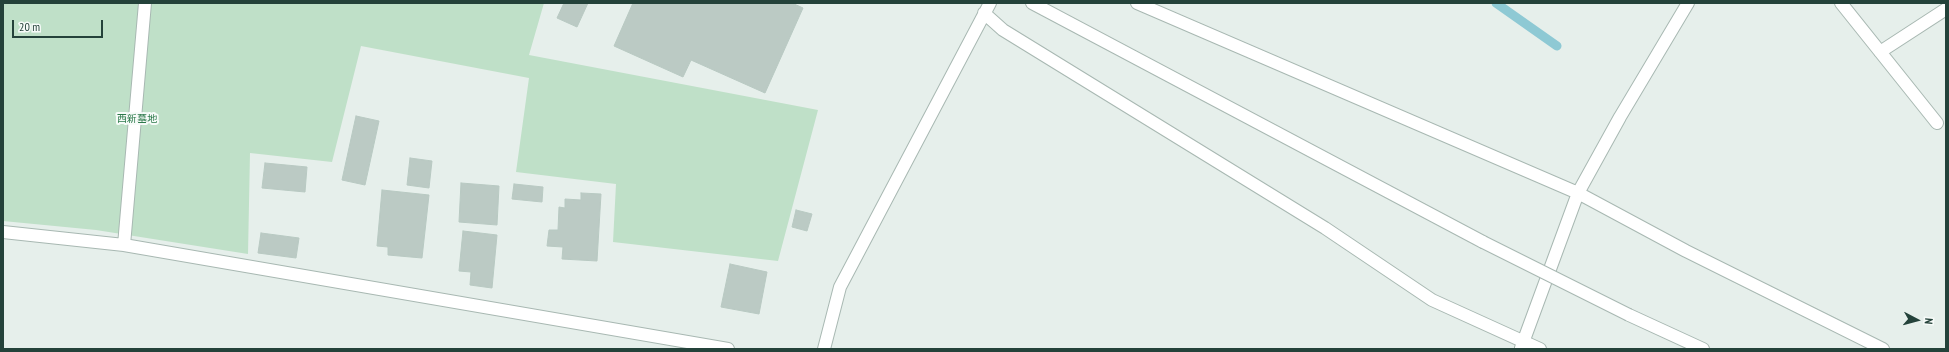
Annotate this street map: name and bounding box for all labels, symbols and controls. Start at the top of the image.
scale bar [14,12,105,38]
text: 20 m [19,19,40,34]
park label: 西新墓地 [117,113,157,125]
north arrow [1897,300,1937,340]
text: N [1922,318,1936,325]

